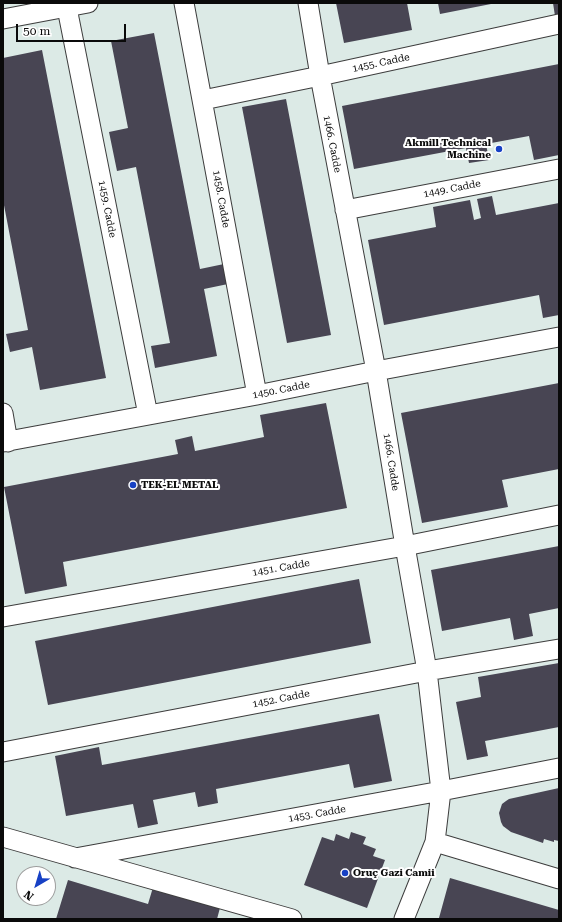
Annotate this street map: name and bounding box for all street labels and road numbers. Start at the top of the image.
street label: 1455. Cadde [351,51,411,75]
street label: 1466. Cadde [321,114,343,174]
street label: 1458. Cadde [210,169,232,229]
street label: 1449. Cadde [422,178,482,200]
street label: 1459. Cadde [96,179,118,239]
street label: 1450. Cadde [251,379,311,401]
street label: 1466. Cadde [381,432,401,492]
street label: 1451. Cadde [251,557,311,579]
street label: 1452. Cadde [251,688,311,710]
street label: 1453. Cadde [287,803,347,825]

